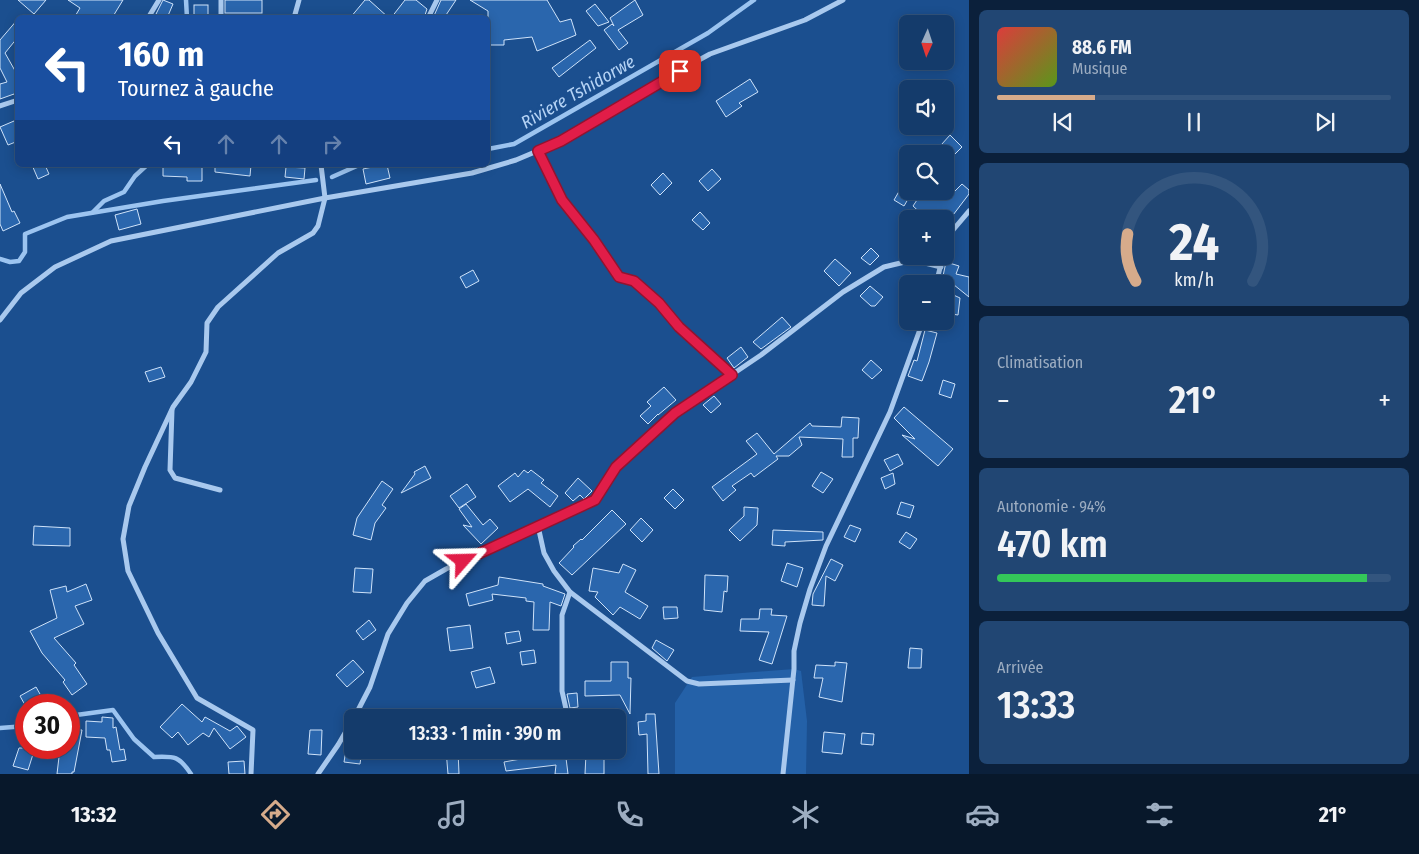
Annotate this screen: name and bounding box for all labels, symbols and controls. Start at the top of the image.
north arrow [899,15,954,70]
map controls [899,15,954,330]
text: 160 m [118,33,204,75]
icon: left [35,35,100,100]
text: 88.6 FM [1072,36,1132,59]
water label: Riviere Tshidorwe [517,50,639,134]
pin [659,50,701,92]
icon: arrive [666,57,694,85]
text: Musique [1072,59,1127,78]
text: Tournez à gauche [118,75,274,102]
button: sound [899,80,954,135]
icon: previous [1049,108,1077,136]
icon: pause [1180,108,1208,136]
icon: next [1311,108,1339,136]
icon: left [159,130,187,158]
icon: ahead [212,130,240,158]
icon: ahead [265,130,293,158]
icon: right [318,130,346,158]
button: search [899,145,954,200]
button: + [899,210,954,265]
text: 24 [1168,211,1219,274]
text: km/h [1174,269,1214,291]
button: − [899,275,954,330]
text: Climatisation [997,353,1083,372]
text: 21° [1169,377,1219,423]
text: − [997,384,1010,417]
text: + [1378,384,1391,417]
text: Autonomie · 94% [997,497,1106,516]
text: 470 km [997,521,1108,567]
position arrow [436,534,488,586]
text: Arrivée [997,658,1043,677]
text: 13:33 [997,682,1075,728]
speed limit sign: 30 [15,694,80,759]
text: 13:33 · 1 min · 390 m [409,722,561,745]
icon: directions [258,797,293,832]
icon: music [435,797,470,832]
icon: phone [612,797,647,832]
icon: climate [788,797,823,832]
icon: car [965,797,1000,832]
icon: filters [1142,797,1177,832]
text: 13:32 [71,801,116,828]
text: 21° [1319,801,1348,828]

